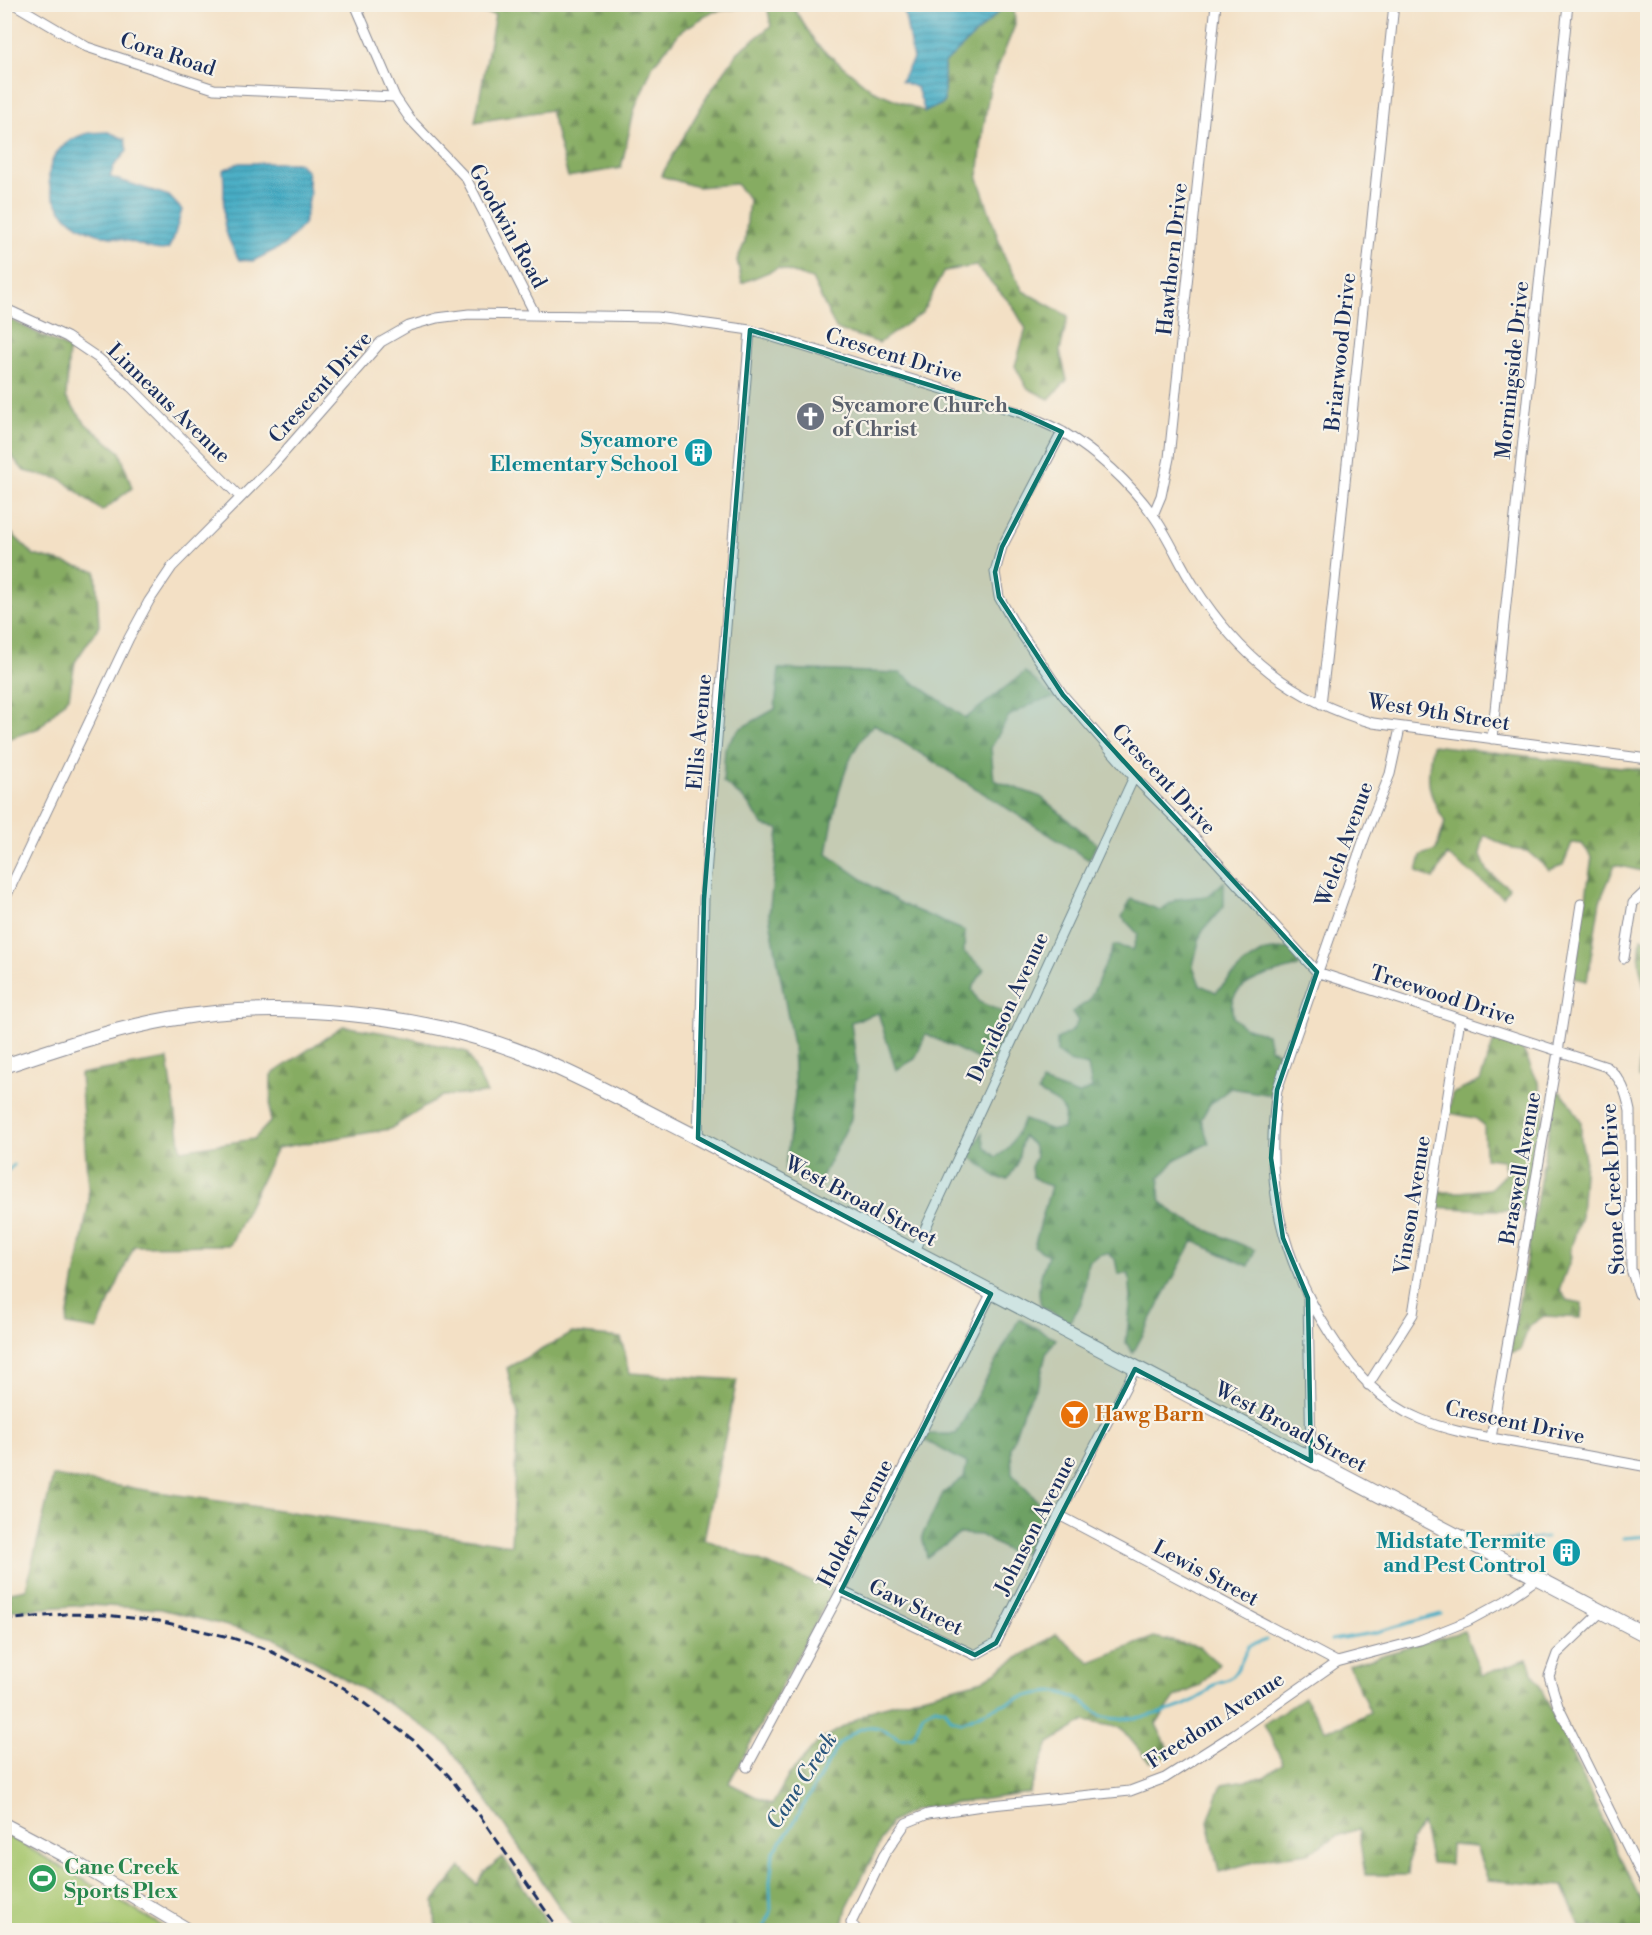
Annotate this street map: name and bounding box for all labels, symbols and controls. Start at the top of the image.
street label: Cora Road [117,27,219,83]
street label: Goodwin Road [462,160,552,293]
street label: Hawthorn Drive [1152,181,1194,337]
street label: Briarwood Drive [1320,272,1362,434]
street label: Morningside Drive [1491,280,1535,461]
street label: Crescent Drive [822,323,965,389]
street label: Crescent Drive [264,326,378,449]
street label: Linneaus Avenue [101,338,236,469]
place label: Sycamore Church of Christ [832,393,1008,443]
church icon: Sycamore Church of Christ [795,401,827,433]
place label: Sycamore Elementary School [490,428,678,478]
building icon: Sycamore Elementary School [683,436,715,468]
street label: Ellis Avenue [682,673,718,791]
street label: West 9th Street [1365,689,1512,737]
street label: Crescent Drive [1105,719,1221,841]
street label: Welch Avenue [1310,778,1380,911]
street label: Davidson Avenue [963,928,1055,1087]
street label: Treewood Drive [1367,960,1519,1032]
street label: Braswell Avenue [1495,1090,1547,1248]
street label: Stone Creek Drive [1597,1102,1631,1275]
street label: Vinson Avenue [1389,1134,1437,1277]
street label: West Broad Street [779,1150,942,1253]
street label: West Broad Street [1209,1376,1372,1479]
street label: Crescent Drive [1443,1395,1587,1450]
bar icon: Hawg Barn [1058,1398,1090,1430]
place label: Hawg Barn [1095,1402,1204,1428]
street label: Johnson Avenue [989,1451,1082,1600]
street label: Holder Avenue [813,1455,899,1592]
place label: Midstate Termite and Pest Control [1376,1529,1546,1579]
street label: Lewis Street [1148,1535,1264,1613]
building icon: Midstate Termite and Pest Control [1551,1537,1583,1569]
street label: Gaw Street [864,1574,968,1642]
street label: Freedom Avenue [1142,1667,1289,1775]
water label: Cane Creek [761,1727,844,1835]
place label: Cane Creek Sports Plex [64,1855,180,1905]
sports icon: Cane Creek Sports Plex [27,1863,59,1895]

